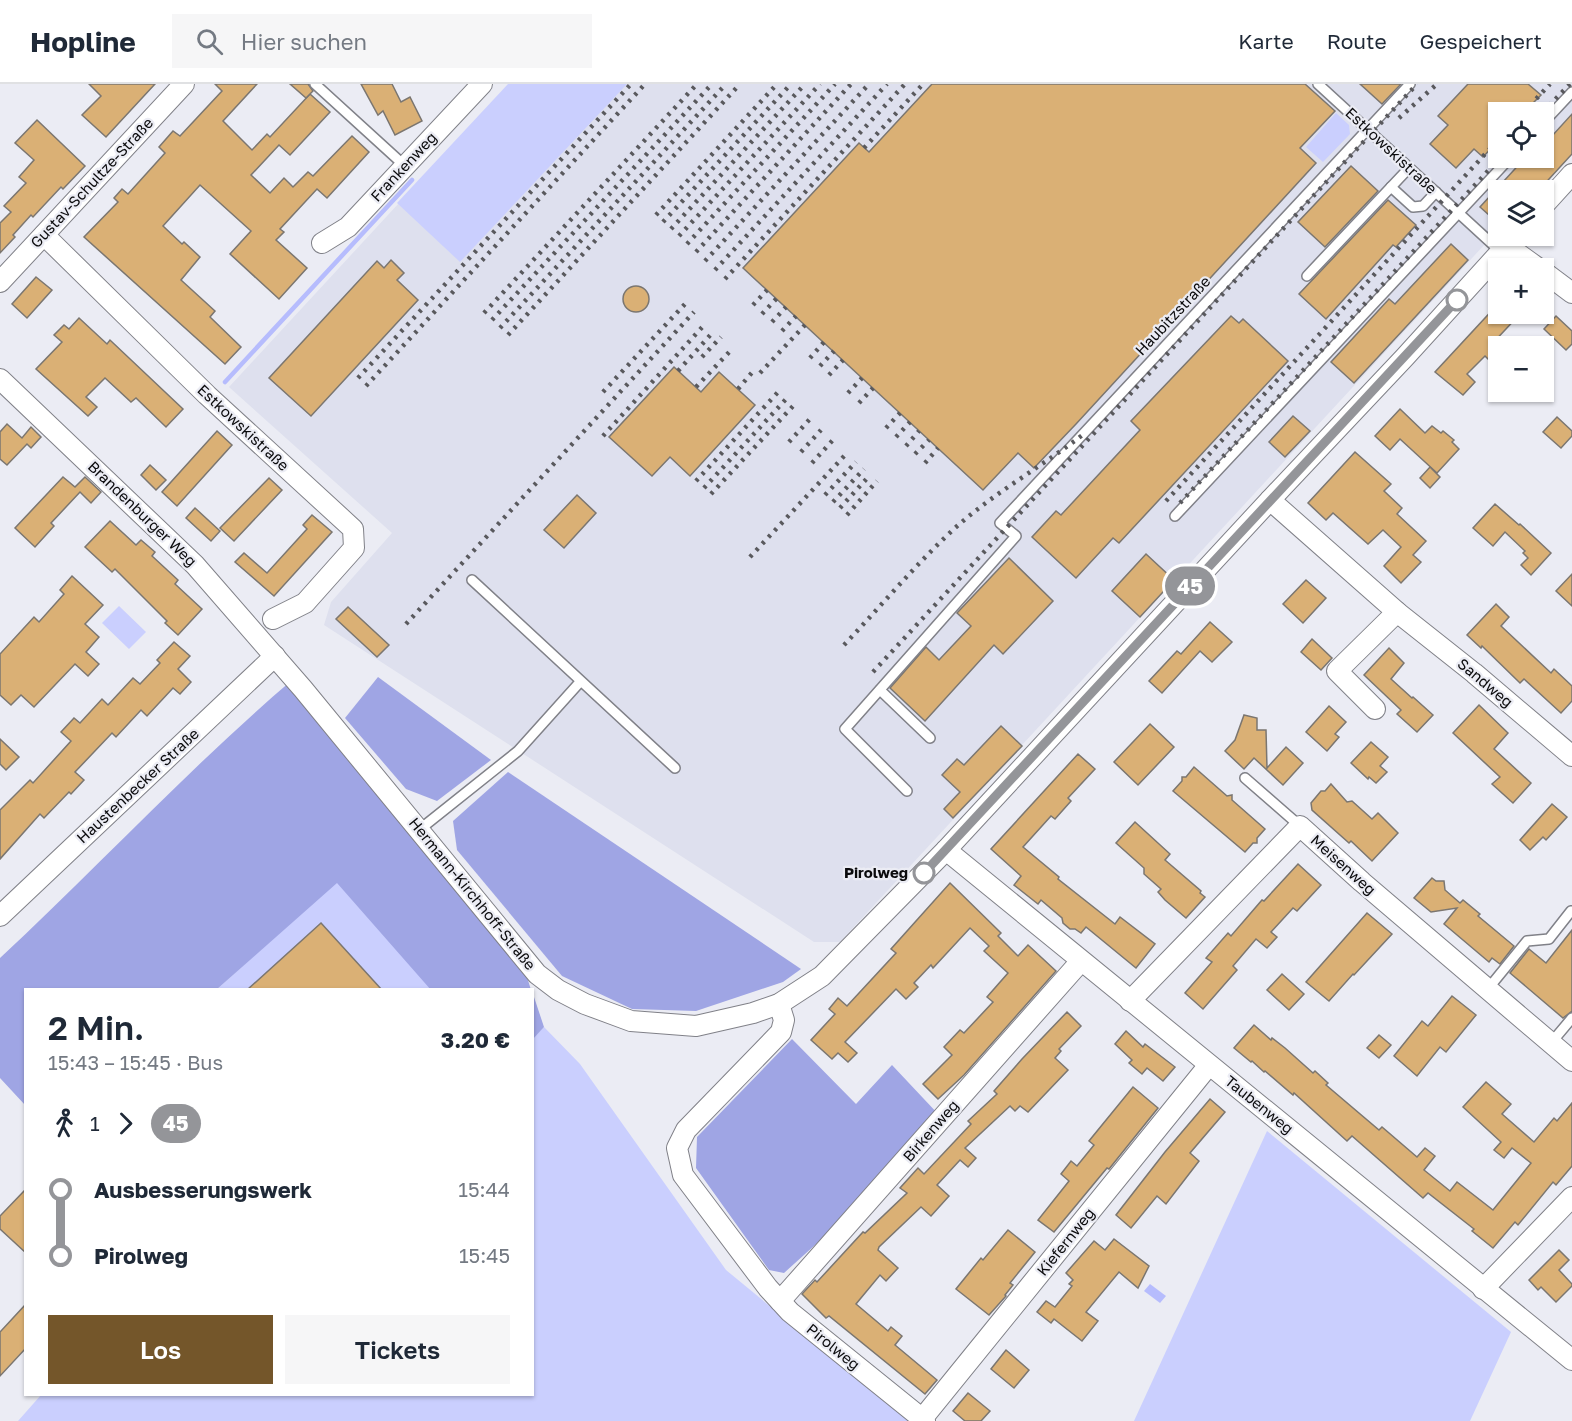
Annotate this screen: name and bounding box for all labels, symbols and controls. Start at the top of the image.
search box [172,14,592,68]
text: Hopline [30,25,136,58]
icon: search [193,25,226,58]
text: Hier suchen [241,28,367,55]
text: Karte [1238,28,1294,54]
text: Route [1327,28,1387,54]
text: Gespeichert [1420,28,1542,54]
map controls [1488,102,1554,402]
button: locate [1488,102,1554,168]
street label: Estkowskistraße [1342,103,1441,197]
street label: Gustav-Schultze-Straße [26,113,156,251]
street label: Frankenweg [367,128,440,205]
button: layers [1488,180,1554,246]
button: + [1488,258,1554,324]
street label: Haubitzstraße [1131,272,1214,359]
unlabelled marker [1446,289,1468,311]
button: − [1488,336,1554,402]
street label: Estkowskistraße [194,380,293,474]
street label: Brandenburger Weg [85,457,201,570]
line badge: 45 [1163,566,1217,606]
text: 45 [1177,573,1203,599]
street label: Sandweg [1454,654,1517,710]
street label: Haustenbecker Straße [73,724,202,847]
street label: Hermann-Kirchhoff-Straße [406,814,540,973]
street label: Meisenweg [1307,830,1380,898]
marker: Pirolweg [913,862,935,884]
place label: Pirolweg [844,863,908,881]
text: 2 Min. [48,1008,144,1047]
text: 3.20 € [441,1026,510,1053]
text: 15:43 – 15:45 · Bus [48,1050,223,1074]
street label: Taubenweg [1222,1071,1297,1137]
street label: Birkenweg [899,1096,962,1165]
icon: walk [48,1107,81,1140]
icon: forward [109,1107,142,1140]
text: 45 [163,1110,189,1136]
text: 1 [90,1111,100,1135]
text: Ausbesserungswerk [94,1176,312,1203]
text: 15:44 [458,1177,510,1201]
street label: Kiefernweg [1032,1204,1098,1279]
text: Pirolweg [94,1242,188,1269]
text: 15:45 [459,1243,510,1267]
button: Los [48,1315,273,1384]
button: Tickets [285,1315,510,1384]
street label: Pirolweg [803,1319,864,1373]

